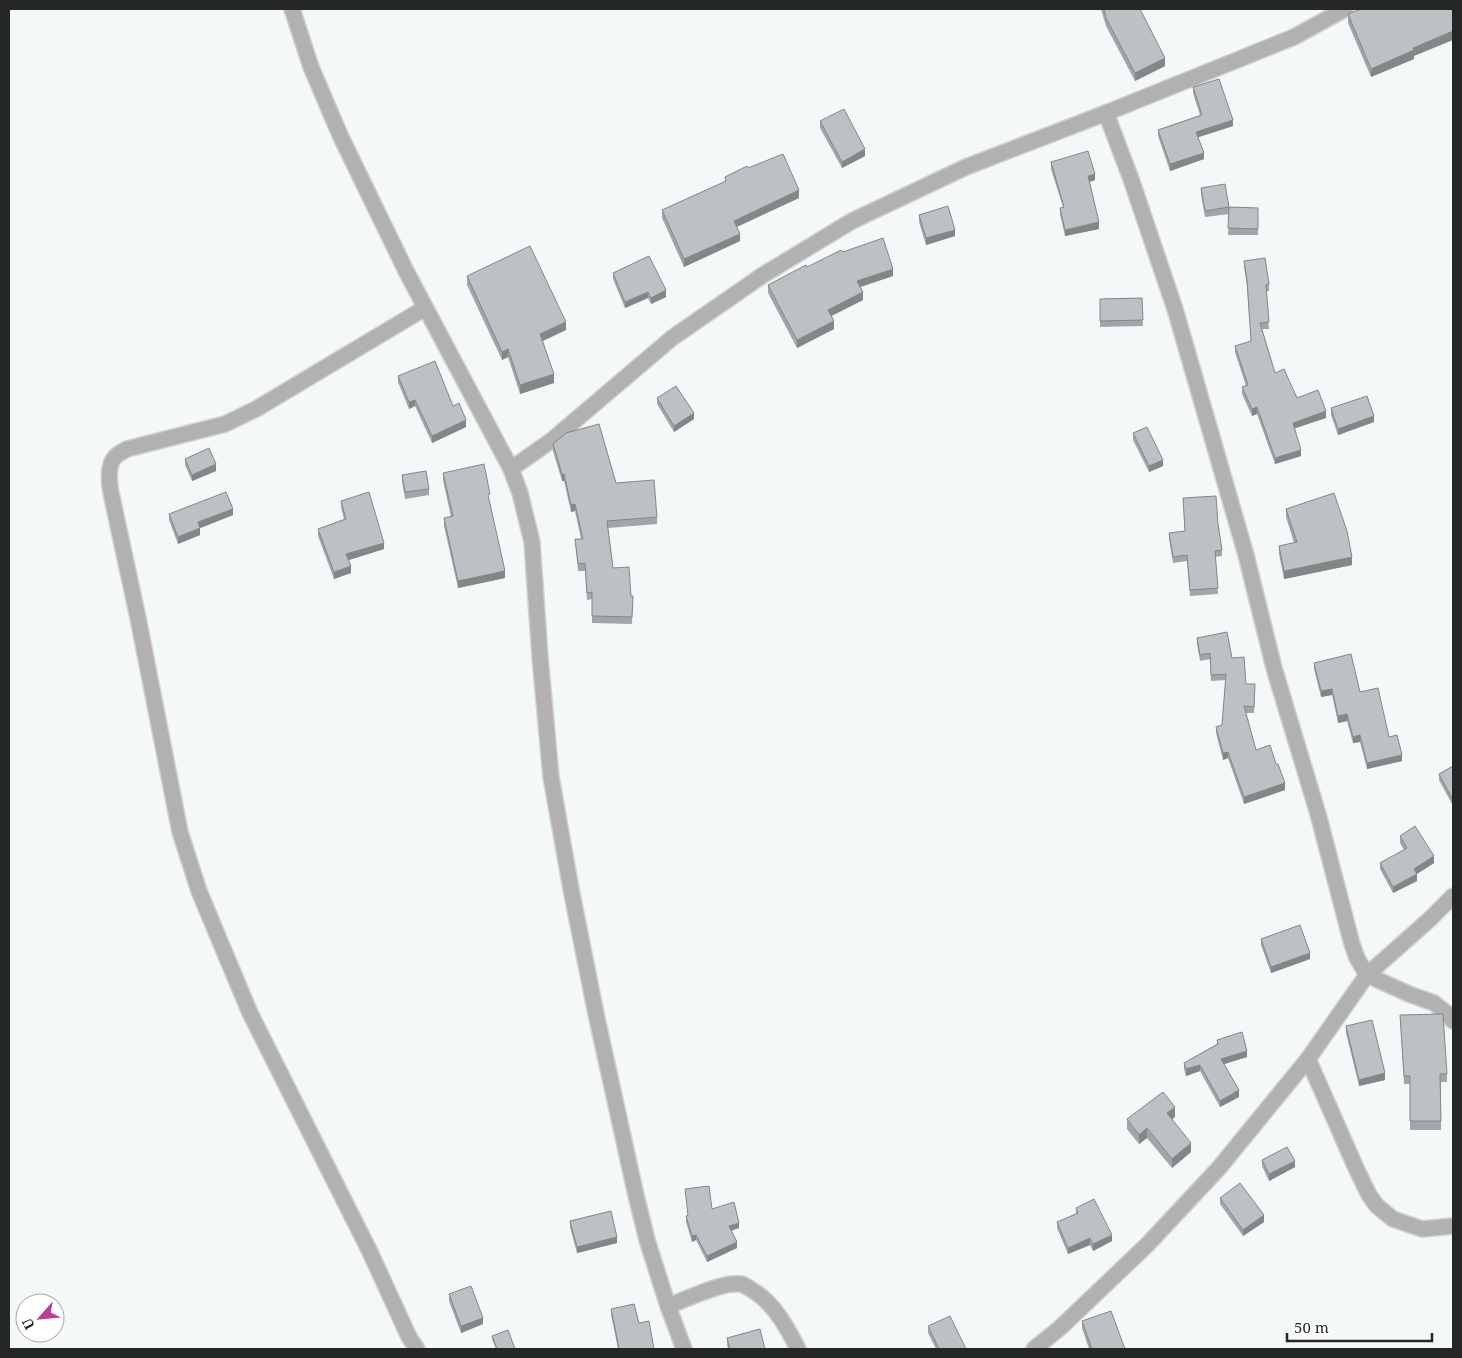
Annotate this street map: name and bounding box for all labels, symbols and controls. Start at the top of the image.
north arrow [15,1293,65,1343]
scale bar [1287,1310,1432,1342]
text: U [17,1315,39,1333]
text: 50 m [1294,1317,1329,1337]

